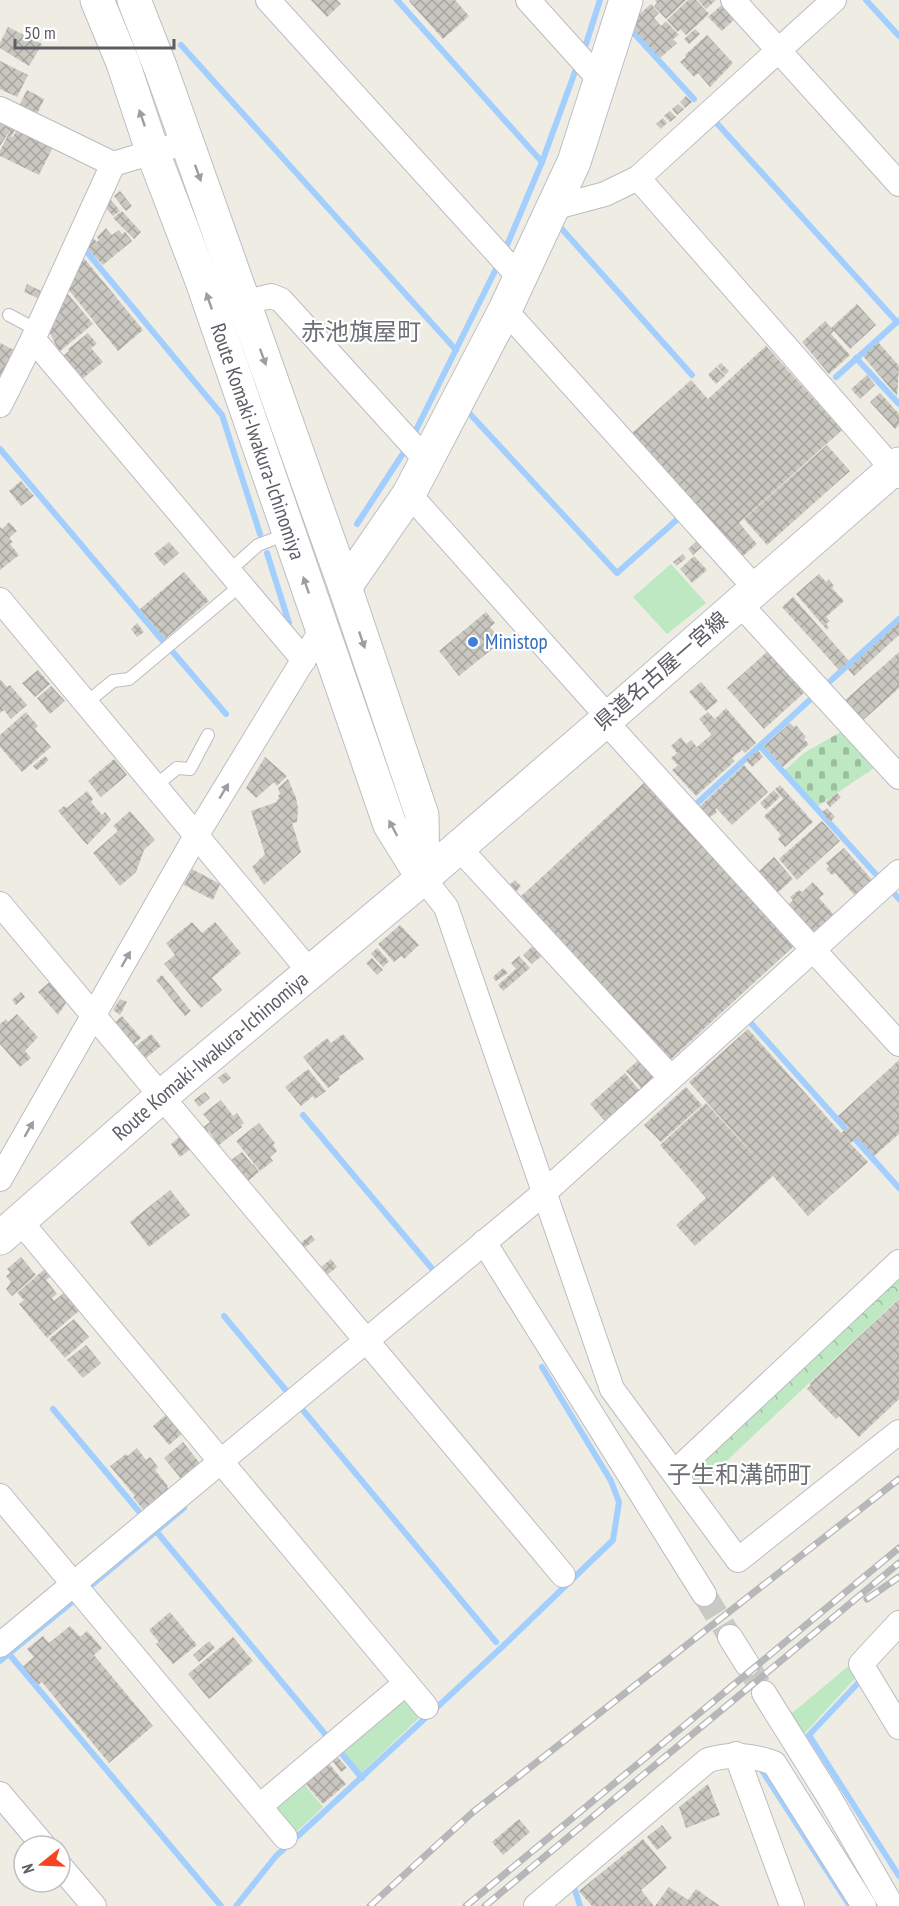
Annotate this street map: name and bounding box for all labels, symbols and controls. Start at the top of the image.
scale bar [15,12,174,50]
text: 50 m [24,21,56,44]
one-way arrow [136,109,146,127]
one-way arrow [193,164,203,182]
one-way arrow [204,292,213,310]
district label: 赤池旗屋町 [301,316,421,347]
street label: Route Komaki-Iwakura-Ichinomiya [205,320,311,563]
one-way arrow [258,348,268,366]
one-way arrow [300,576,310,594]
street label: 県道名古屋一宮線 [588,605,733,736]
place label: Ministop [485,628,548,655]
one-way arrow [358,631,368,649]
marker: Ministop [466,635,480,649]
one-way arrow [218,783,229,799]
one-way arrow [388,819,397,836]
one-way arrow [120,951,131,967]
street label: Route Komaki-Iwakura-Ichinomiya [107,966,314,1146]
one-way arrow [24,1120,34,1137]
district label: 子生和溝師町 [667,1459,811,1490]
north arrow [12,1834,72,1894]
text: N [17,1861,39,1876]

